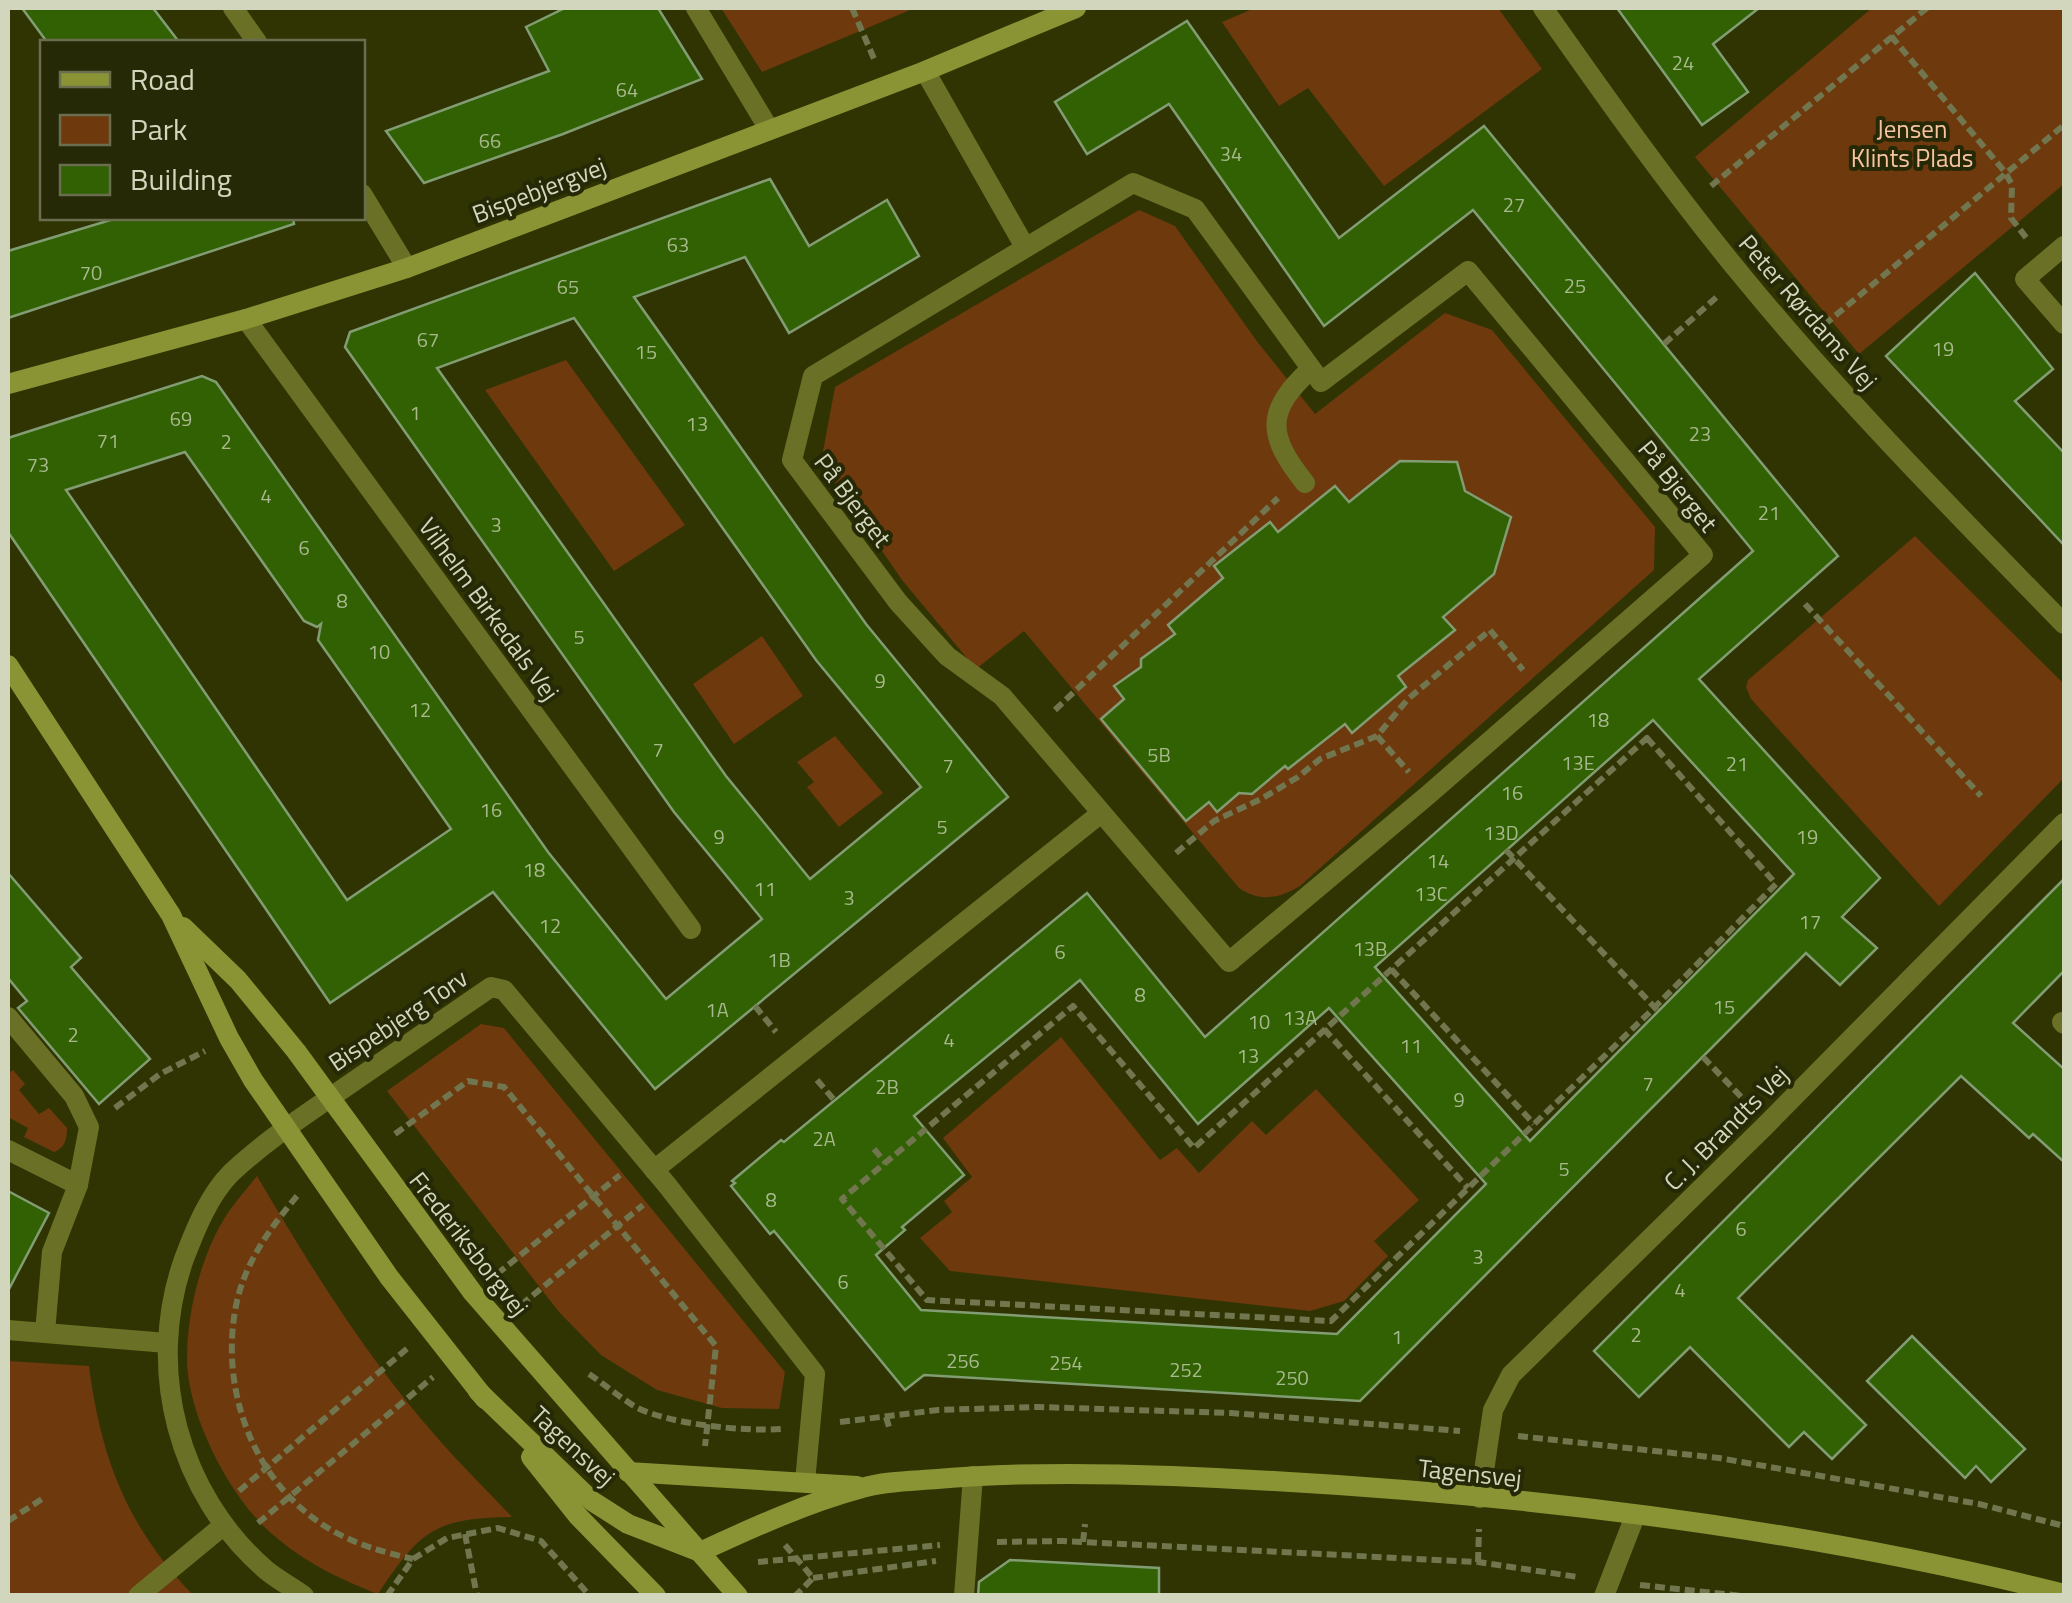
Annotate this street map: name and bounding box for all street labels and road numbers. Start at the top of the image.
street label: Bispebjergvej [466,147,612,233]
street label: Peter Rørdams Vej [1730,226,1886,398]
street label: På Bjerget [1629,432,1727,540]
street label: På Bjerget [805,445,901,555]
street label: Vilhelm Birkedals Vej [409,510,569,708]
street label: Bispebjerg Torv [321,959,475,1081]
street label: C. J. Brandts Vej [1655,1057,1797,1199]
street label: Frederiksborgvej [400,1163,538,1325]
street label: Tagensvej [522,1397,624,1495]
street label: Tagensvej [1416,1449,1524,1497]

